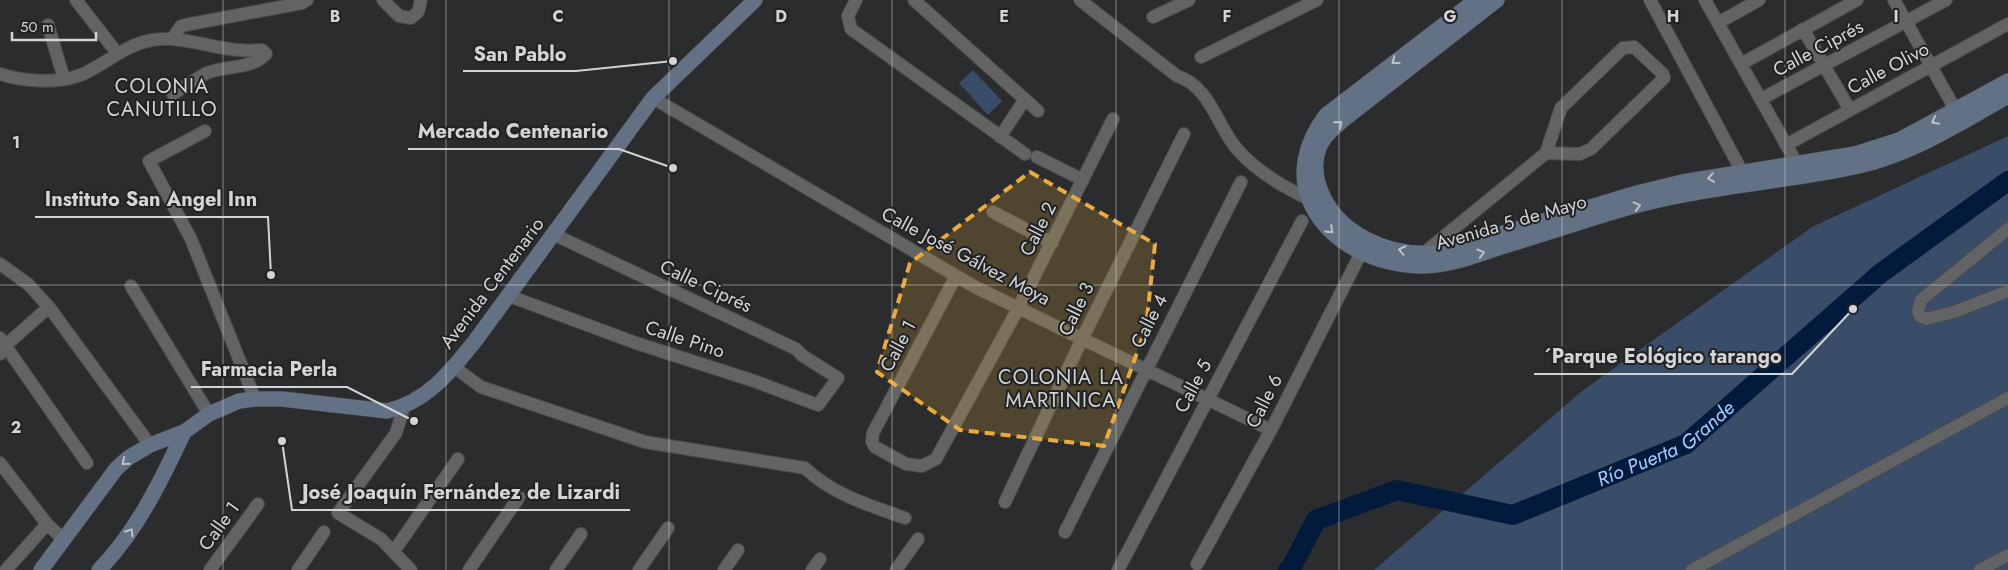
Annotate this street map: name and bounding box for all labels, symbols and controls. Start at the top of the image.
text: B [330,5,340,28]
text: C [552,5,564,28]
text: D [775,5,787,28]
text: E [999,5,1009,28]
text: F [1223,5,1231,28]
text: G [1443,5,1457,28]
text: H [1667,5,1679,28]
text: I [1893,5,1899,28]
scale bar [12,10,96,42]
street label: Calle Ciprés [1768,13,1868,83]
text: 50 m [20,16,54,38]
street label: Calle Olivo [1842,35,1934,101]
callout: San Pablo [463,36,576,71]
text: San Pablo [474,40,567,69]
one-way arrow [1392,56,1401,64]
district label: COLONIA CANUTILLO [106,72,218,124]
callout: Mercado Centenario [408,114,619,149]
one-way arrow [1931,115,1940,125]
text: Mercado Centenario [418,117,609,146]
one-way arrow [1333,121,1342,130]
text: 1 [12,131,20,154]
one-way arrow [1707,172,1715,183]
callout: Instituto San Angel Inn [35,182,268,217]
text: Instituto San Angel Inn [45,185,257,214]
street label: Avenida 5 de Mayo [1432,188,1590,256]
street label: Calle 2 [1013,197,1063,261]
street label: Calle José Gálvez Moya [877,200,1055,312]
one-way arrow [1632,201,1641,212]
street label: Avenida Centenario [434,212,550,354]
one-way arrow [1325,224,1334,233]
one-way arrow [1397,245,1406,256]
one-way arrow [1477,249,1485,259]
street label: Calle Ciprés [656,253,757,319]
street label: Calle 3 [1051,278,1101,340]
street label: Calle 4 [1124,289,1174,353]
street label: Calle Pino [642,313,728,365]
street label: Calle 1 [873,315,923,377]
callout: ´Parque Eológico tarango [1534,339,1792,374]
text: ´Parque Eológico tarango [1544,342,1782,371]
callout: Farmacia Perla [191,352,347,387]
street label: Calle 5 [1168,354,1218,418]
text: Farmacia Perla [201,355,337,384]
district label: COLONIA LA MARTINICA [998,363,1124,415]
street label: Calle 6 [1239,369,1289,433]
water label: Río Puerta Grande [1592,393,1741,494]
text: 2 [11,416,21,439]
one-way arrow [122,456,131,464]
callout: José Joaquín Fernández de Lizardi [292,475,630,510]
text: José Joaquín Fernández de Lizardi [298,478,620,507]
street label: Calle 1 [192,496,246,556]
one-way arrow [124,529,134,538]

